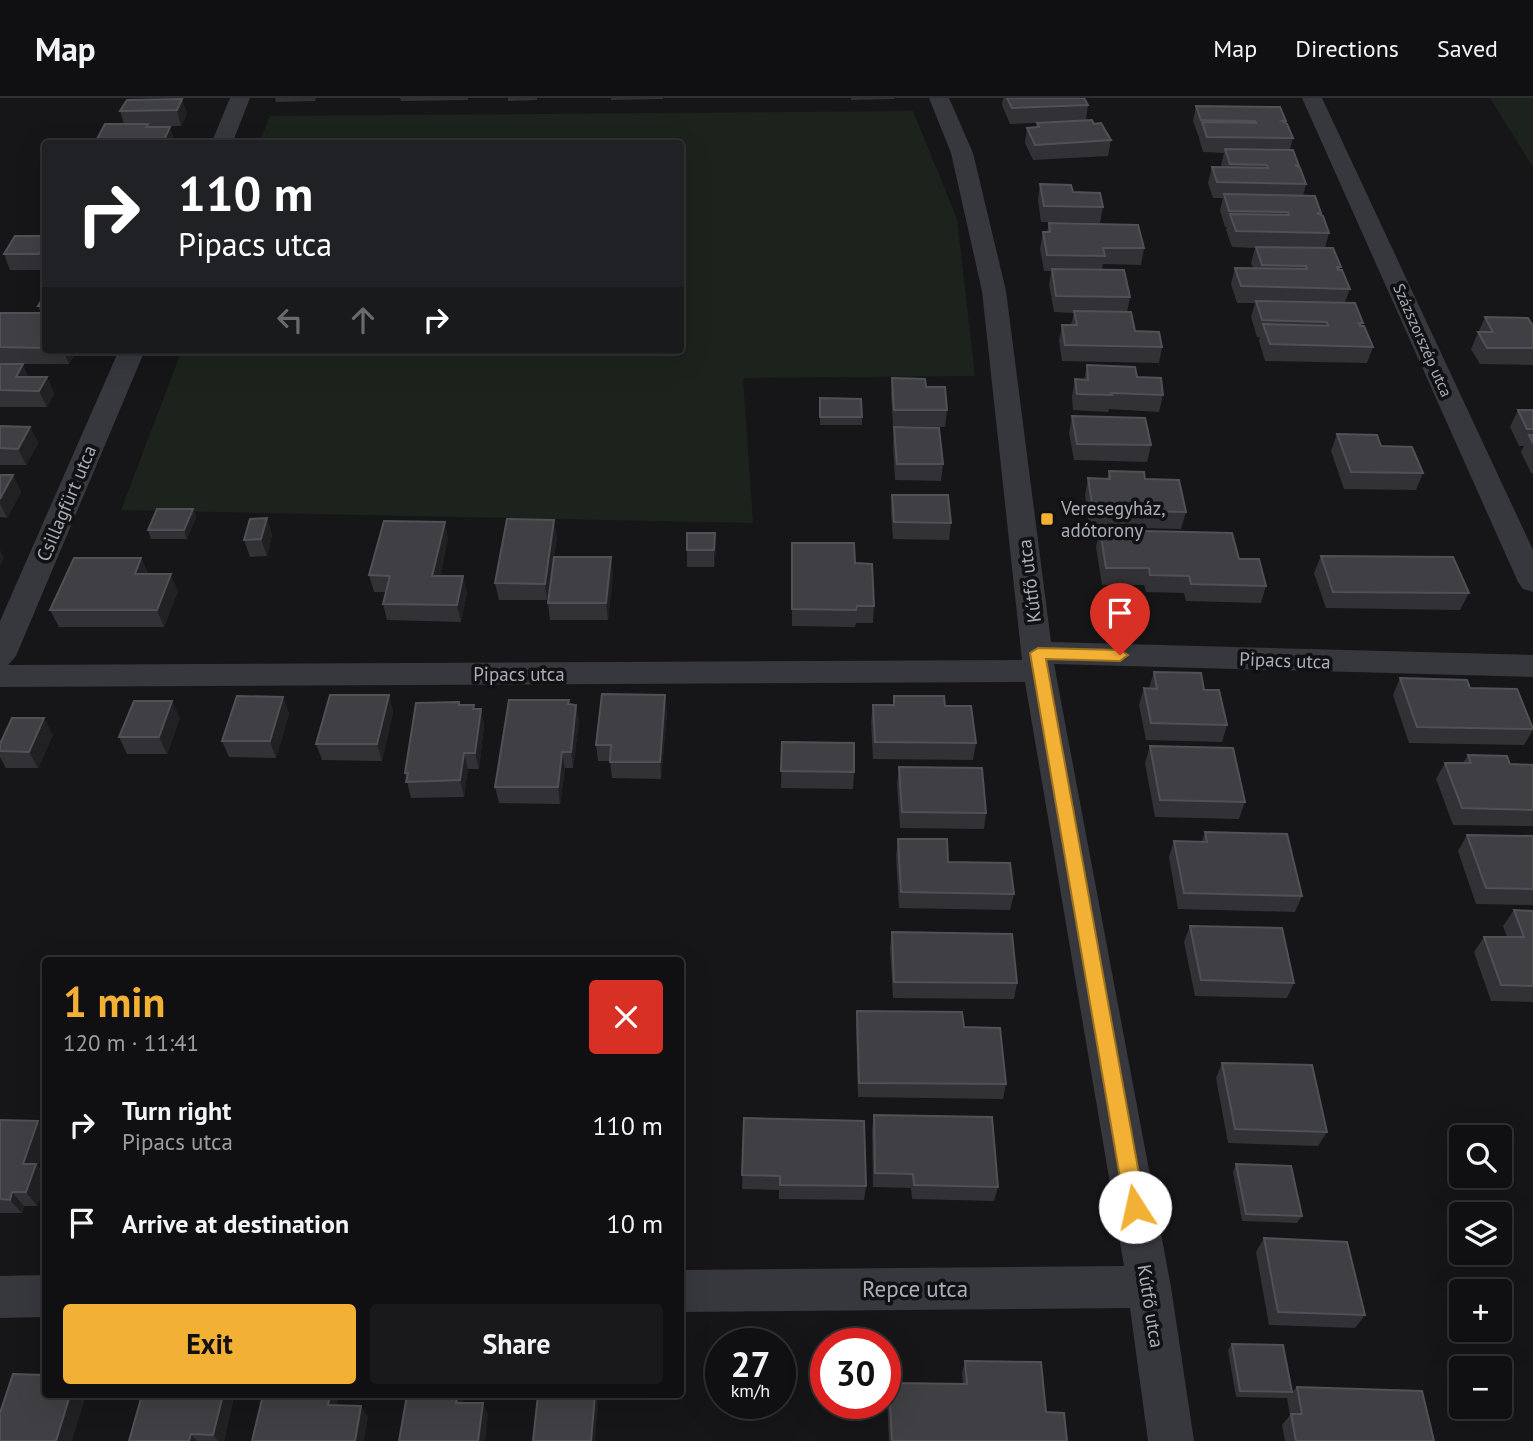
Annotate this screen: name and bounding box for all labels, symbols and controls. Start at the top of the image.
text: Map [35,27,96,70]
text: Map [1213,33,1257,64]
text: Directions [1295,33,1399,64]
text: Saved [1437,33,1498,64]
text: 110 m [178,161,313,225]
icon: right [63,168,154,259]
text: Pipacs utca [178,223,332,265]
street label: Százszorszép utca [1389,280,1457,400]
icon: left [271,301,309,339]
icon: ahead [344,301,382,339]
icon: right [417,301,455,339]
street label: Csillagfürt utca [31,441,101,565]
place label: Veresegyház, adótorony [1060,496,1166,542]
marker: Veresegyház, adótorony [1039,511,1055,527]
street label: Kútfő utca [1012,538,1046,624]
pin [1090,583,1150,655]
icon: arrive [1101,594,1139,632]
street label: Pipacs utca [1239,646,1331,674]
street label: Pipacs utca [473,662,565,686]
text: 1 min [63,974,165,1029]
button: close [589,980,663,1054]
text: 120 m · 11:41 [63,1028,199,1057]
text: Turn right [122,1094,231,1127]
icon: right [63,1106,101,1144]
text: 110 m [592,1109,663,1142]
map controls [1449,1125,1512,1419]
button: search [1449,1125,1512,1188]
text: Pipacs utca [122,1127,233,1156]
position arrow [1098,1170,1172,1244]
button: layers [1449,1202,1512,1265]
icon: arrive [63,1204,101,1242]
text: Arrive at destination [122,1207,349,1240]
text: 10 m [607,1207,663,1240]
street label: Kútfő utca [1133,1263,1169,1349]
street label: Repce utca [862,1274,968,1303]
button: + [1449,1279,1512,1342]
button: Exit [63,1304,356,1384]
button: Share [370,1304,663,1384]
speed limit sign: 30 [810,1328,901,1419]
text: 27 [731,1341,770,1387]
button: − [1449,1356,1512,1419]
text: km/h [731,1379,770,1402]

